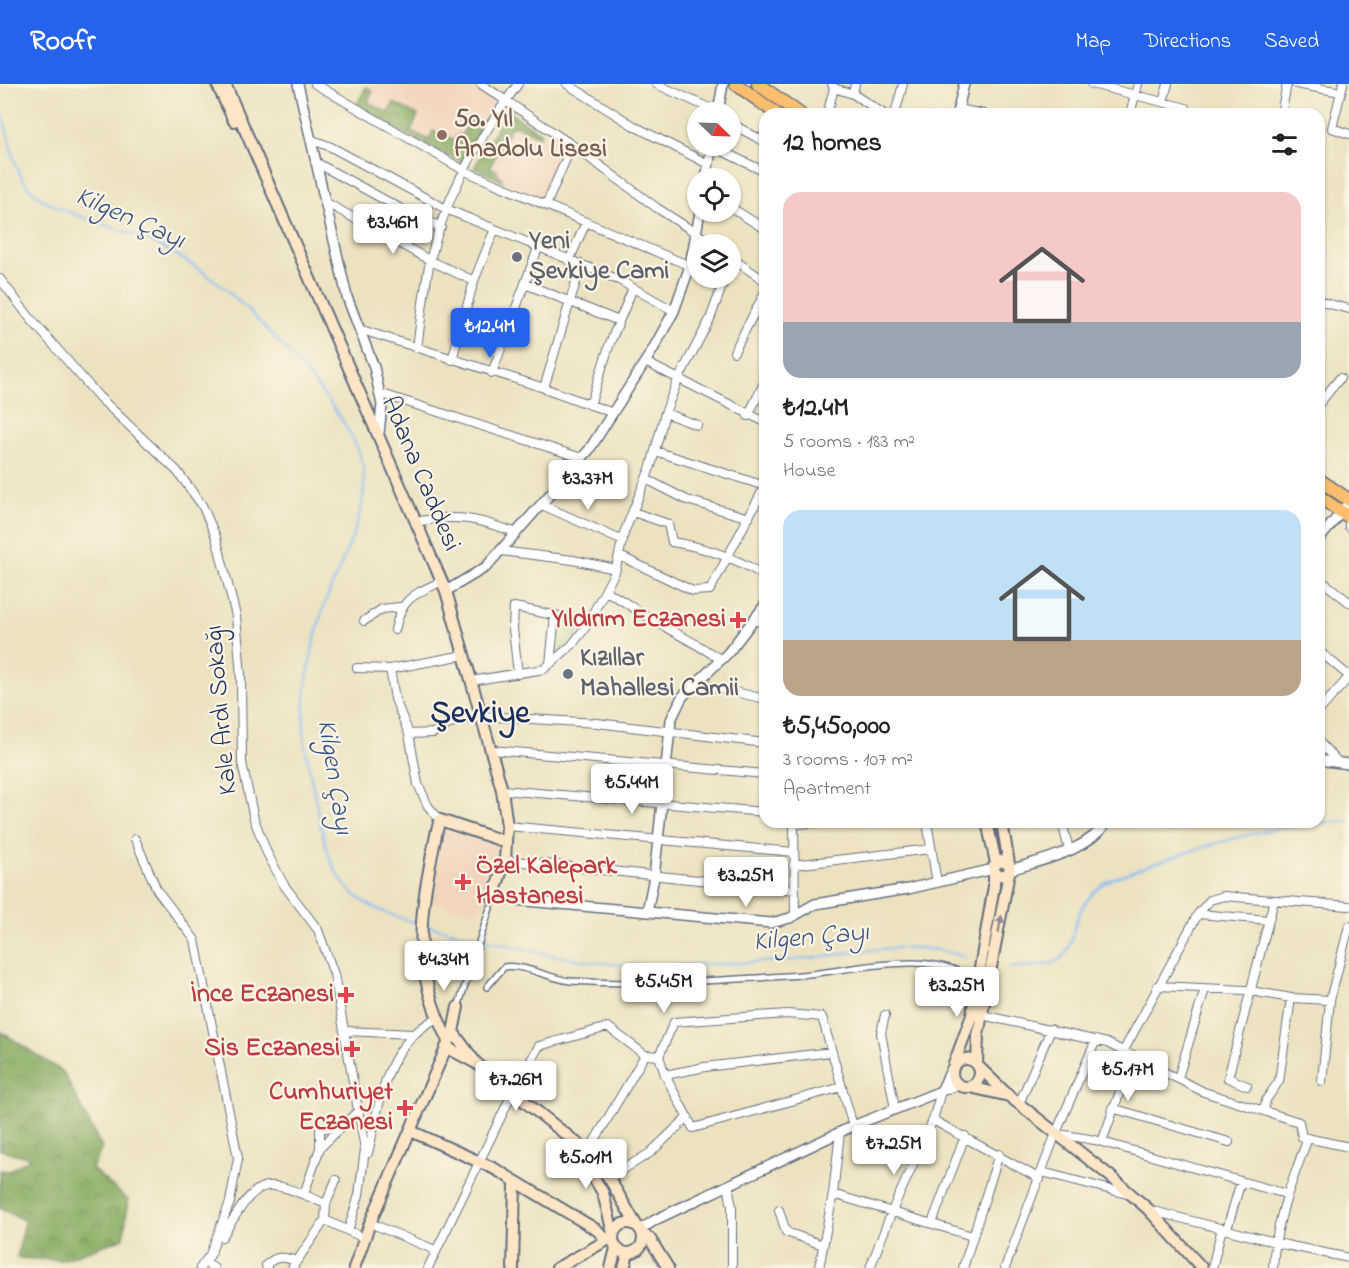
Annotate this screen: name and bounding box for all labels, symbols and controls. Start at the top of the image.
text: Roofr [30,22,95,63]
text: Map [1075,27,1111,57]
text: Directions [1144,27,1231,57]
text: Saved [1264,27,1319,57]
place label: 50. Yıl Anadolu Lisesi [454,101,607,169]
north arrow [687,102,741,156]
map controls [687,102,741,288]
text: 12 homes [783,125,882,163]
marker: 50. Yıl Anadolu Lisesi [435,128,449,142]
icon: filters [1268,128,1301,161]
button: locate [687,168,741,222]
water label: Kilgen Çayı [69,178,192,262]
pin: ₺3.46M [344,204,442,255]
text: ₺3.46M [367,209,419,238]
place label: Yeni Şevkiye Cami [528,223,669,291]
icon: home [988,231,1096,339]
button: layers [687,234,741,288]
marker: Yeni Şevkiye Cami [510,250,524,264]
pin: ₺12.4M [441,308,539,359]
text: ₺12.4M [465,313,515,342]
text: ₺12.4M [783,390,849,428]
street label: Adana Caddesi [370,391,470,557]
text: 5 rooms · 183 m² [783,428,915,457]
text: House [783,457,836,486]
pin: ₺3.37M [539,460,637,511]
text: ₺3.37M [563,465,613,494]
icon: home [988,549,1096,657]
place label: Yıldırım Eczanesi [551,601,726,639]
marker: Yıldırım Eczanesi [731,613,745,627]
street label: Kale Ardı Sokağı [196,624,248,796]
place label: Kızıllar Mahallesi Camii [580,640,739,708]
marker: Kızıllar Mahallesi Camii [561,667,575,681]
district label: Şevkiye [430,691,531,739]
text: ₺5,450,000 [783,708,890,746]
water label: Kilgen Çayı [305,717,363,839]
text: 3 rooms · 107 m² [783,746,913,775]
pin: ₺5.44M [583,764,681,815]
text: ₺5.44M [605,769,659,798]
text: Apartment [783,775,871,804]
place label: Özel Kalepark Hastanesi [476,848,617,916]
pin: ₺3.25M [697,857,795,908]
text: ₺3.25M [718,862,774,891]
marker: Özel Kalepark Hastanesi [454,873,472,891]
water label: Kilgen Çayı [751,913,872,963]
one-way arrow [996,914,1005,933]
pin: ₺4.34M [395,941,493,992]
text: ₺4.34M [419,946,469,975]
pin: ₺5.45M [615,963,713,1014]
pin: ₺3.25M [908,967,1006,1018]
text: ₺5.45M [635,968,693,997]
text: ₺3.25M [929,972,985,1001]
place label: İnce Eczanesi [191,976,334,1014]
marker: İnce Eczanesi [339,988,353,1002]
place label: Sis Eczanesi [204,1030,340,1068]
marker: Sis Eczanesi [345,1042,359,1056]
pin: ₺5.17M [1079,1051,1177,1102]
text: ₺5.17M [1102,1056,1154,1085]
pin: ₺7.26M [467,1061,565,1112]
text: ₺7.26M [489,1066,543,1095]
place label: Cumhuriyet Eczanesi [269,1074,393,1142]
marker: Cumhuriyet Eczanesi [398,1101,412,1115]
pin: ₺7.25M [845,1125,943,1176]
text: ₺7.25M [866,1130,922,1159]
pin: ₺5.01M [537,1139,635,1190]
text: ₺5.01M [560,1144,612,1173]

